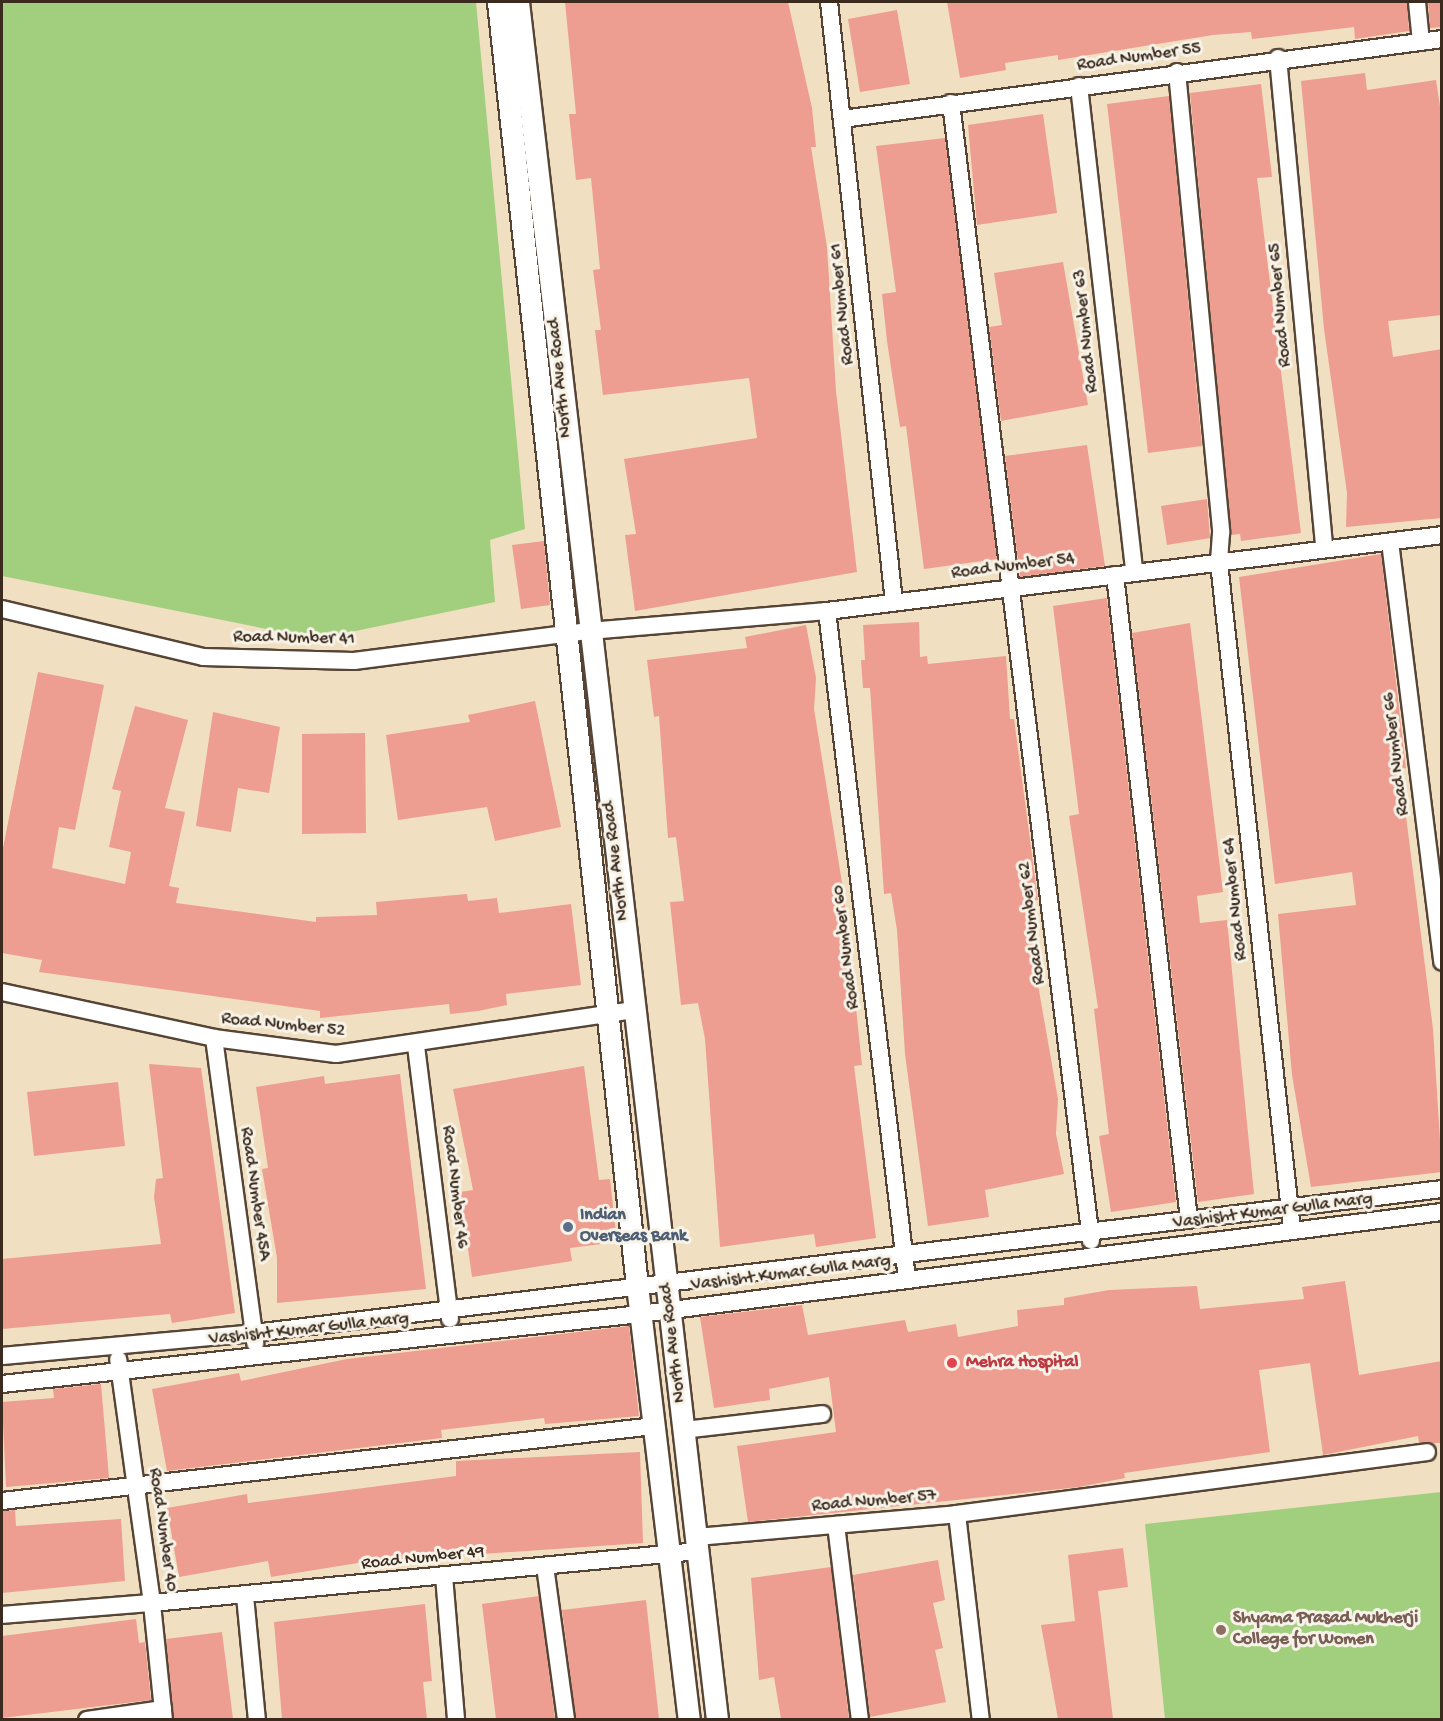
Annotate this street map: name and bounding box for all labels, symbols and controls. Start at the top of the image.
street label: Road Number 55 [1076,39,1202,77]
street label: Road Number 61 [826,242,860,366]
street label: Road Number 65 [1265,242,1297,368]
street label: Road Number 63 [1070,268,1104,394]
street label: North Ave Road [544,317,578,439]
street label: Road Number 54 [950,549,1076,585]
street label: Road Number 41 [233,627,355,651]
street label: Road Number 66 [1379,691,1415,817]
street label: North Ave Road [599,800,635,922]
street label: Road Number 64 [1219,836,1253,962]
street label: Road Number 62 [1015,860,1051,986]
street label: Road Number 60 [829,883,865,1011]
street label: Road Number 52 [220,1009,346,1043]
street label: Road Number 46 [436,1124,472,1250]
street label: Road Number 45A [234,1126,274,1262]
street label: Vashisht Kumar Gulla Marg [1172,1189,1374,1235]
place label: Indian Overseas Bank [580,1206,687,1248]
marker: Indian Overseas Bank [561,1220,575,1234]
street label: Vashisht Kumar Gulla Marg [690,1251,892,1297]
street label: North Ave Road [656,1282,692,1404]
street label: Vashisht Kumar Gulla Marg [208,1309,410,1351]
place label: Mehra Hospital [966,1352,1078,1374]
marker: Mehra Hospital [943,1354,961,1372]
street label: Road Number 40 [143,1467,181,1593]
street label: Road Number 57 [811,1486,937,1518]
street label: Road Number 49 [360,1542,486,1576]
place label: Shyama Prasad Mukherji College for Women [1233,1609,1418,1652]
marker: Shyama Prasad Mukherji College for Women [1214,1623,1228,1637]

